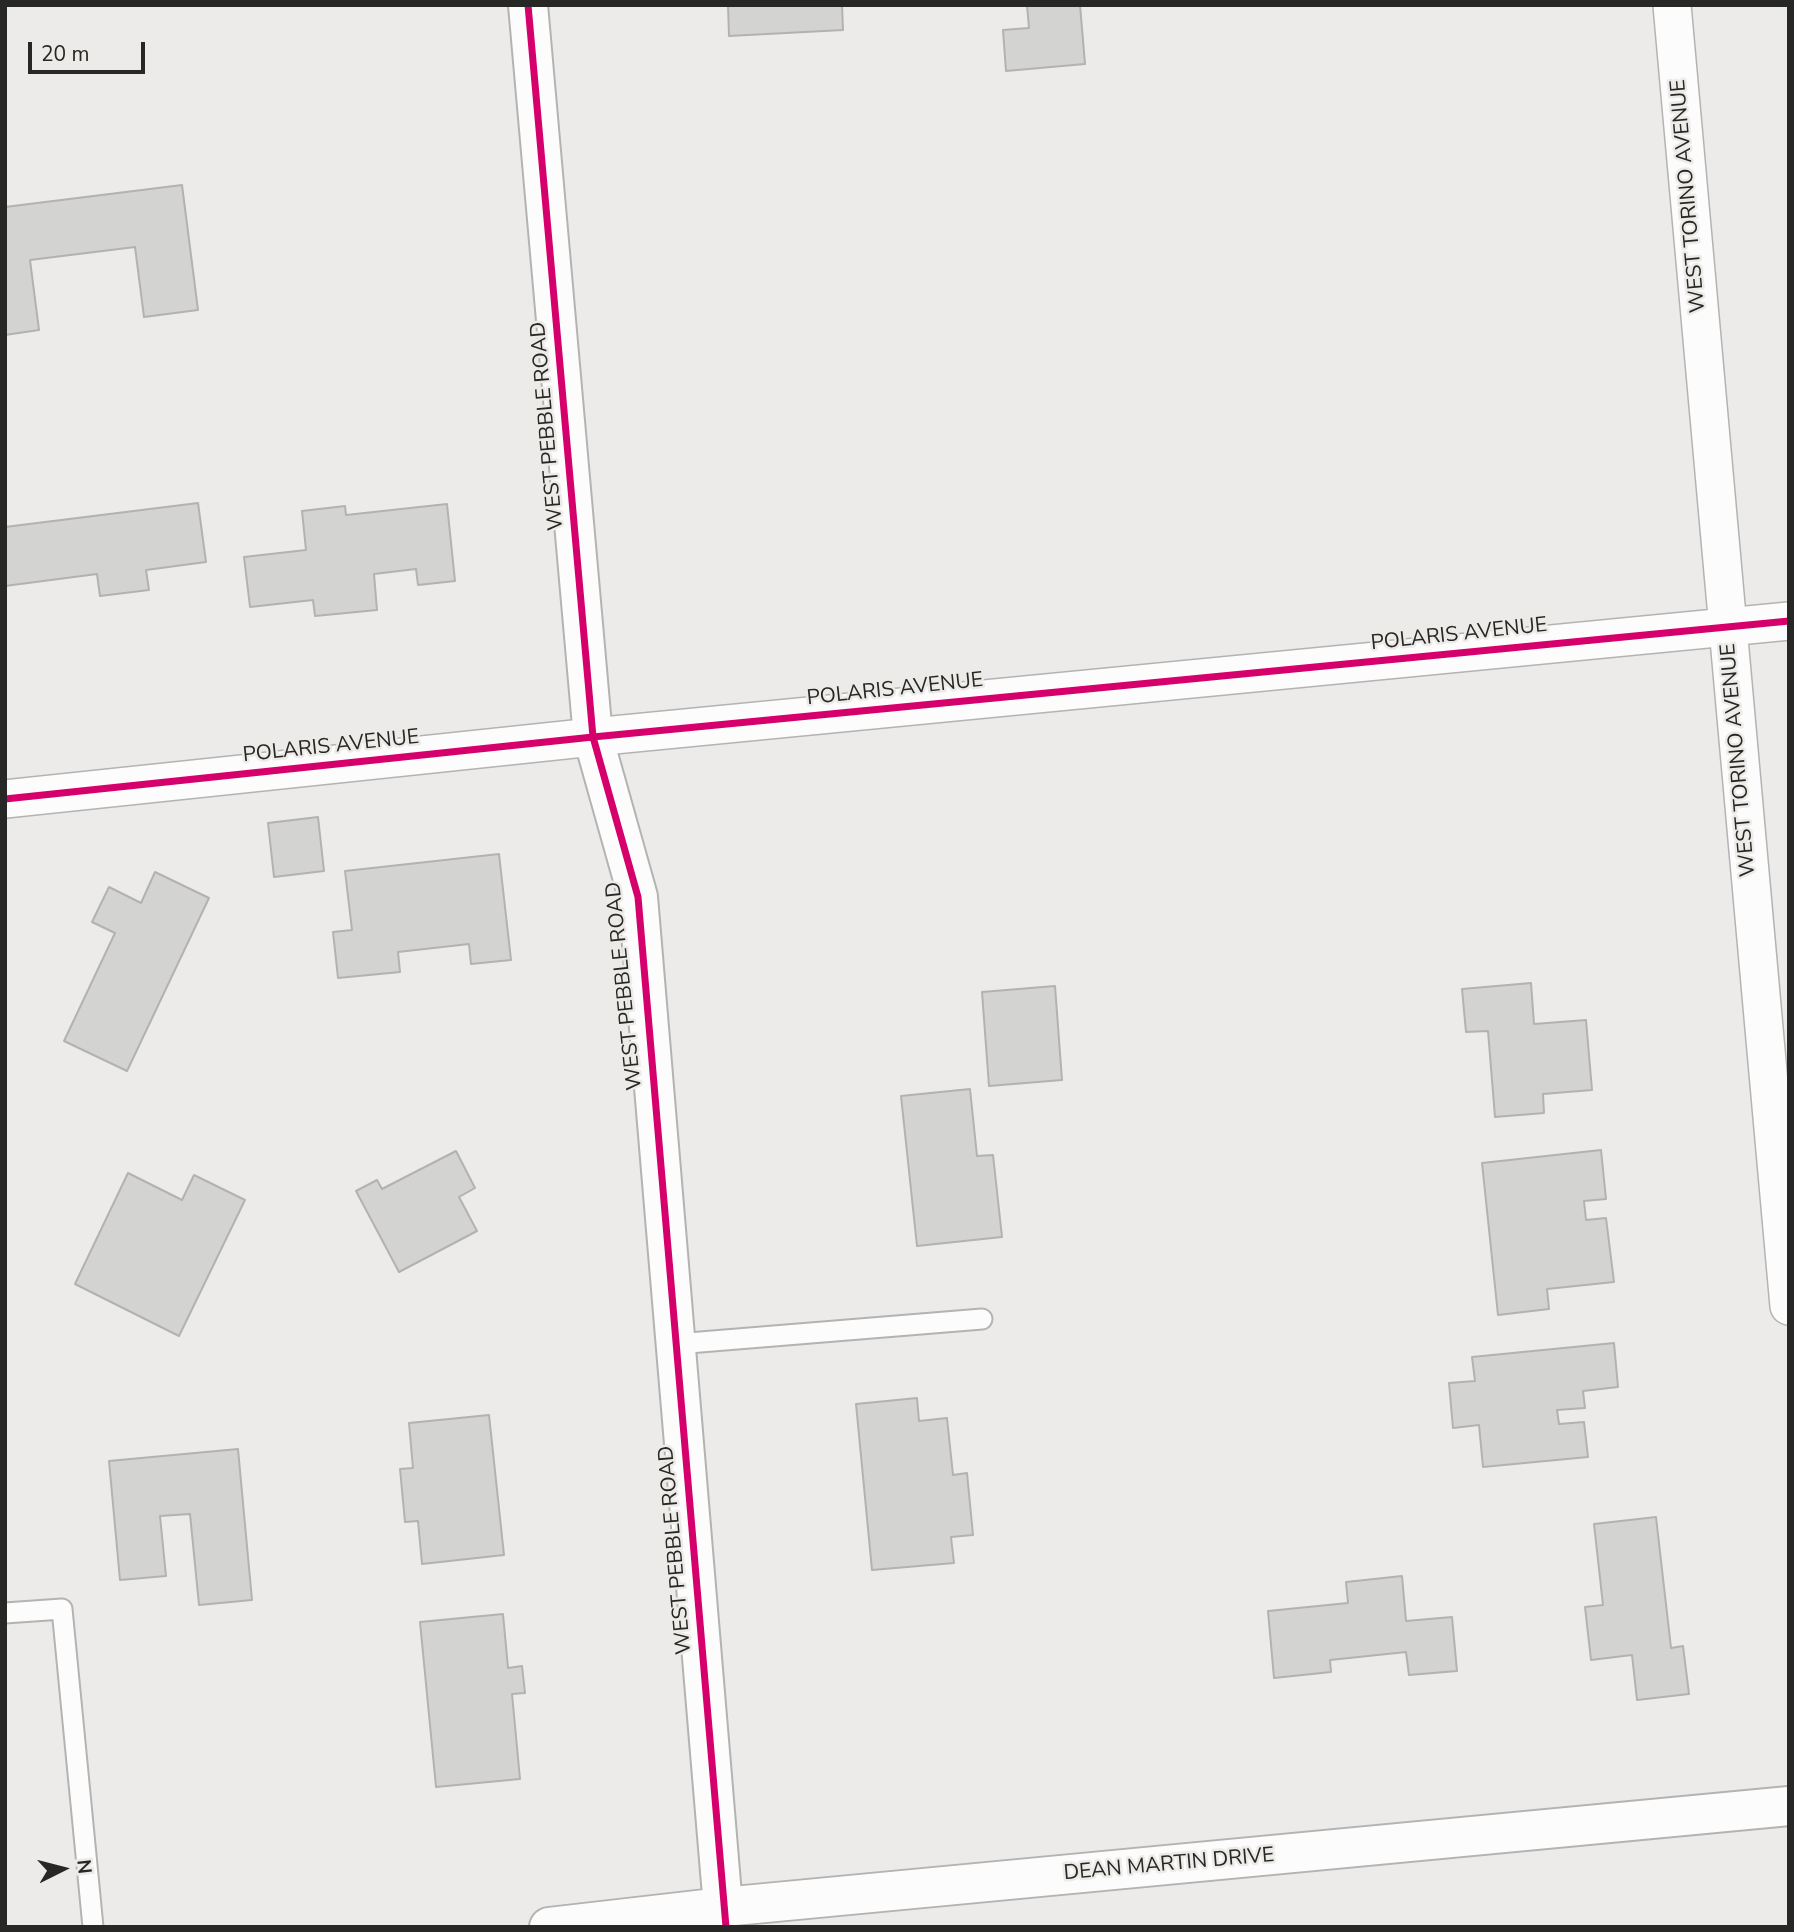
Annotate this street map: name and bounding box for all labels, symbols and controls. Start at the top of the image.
scale bar [32,28,149,72]
text: 20 m [41,40,90,68]
street label: WEST TORINO AVENUE [1666,78,1712,314]
street label: WEST PEBBLE ROAD [526,321,570,531]
street label: POLARIS AVENUE [1370,613,1548,657]
street label: WEST TORINO AVENUE [1716,642,1762,878]
street label: POLARIS AVENUE [806,668,984,712]
street label: POLARIS AVENUE [242,725,420,769]
street label: WEST PEBBLE ROAD [602,881,648,1091]
street label: WEST PEBBLE ROAD [654,1445,698,1655]
north arrow [28,1834,98,1904]
street label: DEAN MARTIN DRIVE [1063,1843,1275,1887]
text: N [70,1858,98,1875]

